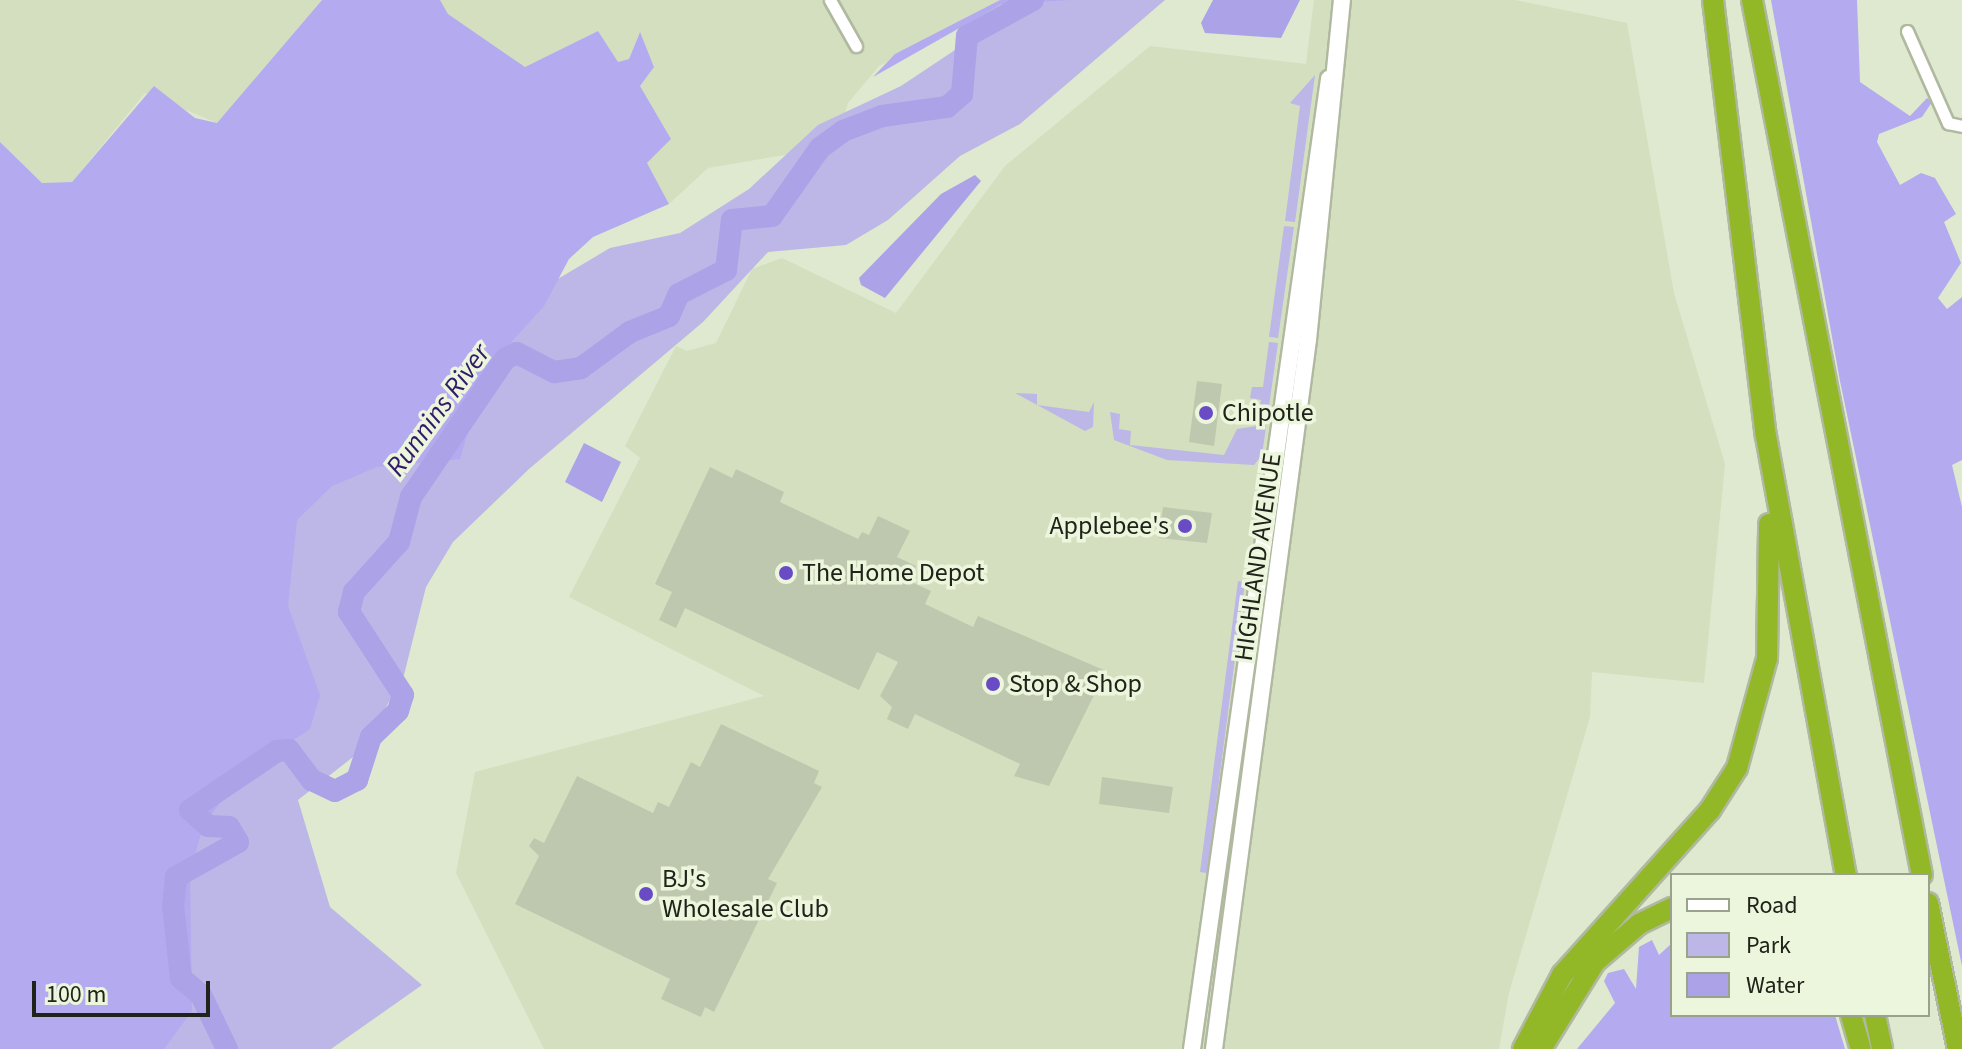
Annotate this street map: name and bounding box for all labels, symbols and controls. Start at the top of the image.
water label: Runnins River [379,337,497,483]
place label: Chipotle [1222,397,1314,429]
marker: Chipotle [1197,404,1215,422]
street label: HIGHLAND AVENUE [1228,451,1288,663]
place label: Applebee's [1049,510,1169,542]
marker: Applebee's [1176,517,1194,535]
place label: The Home Depot [802,557,985,589]
marker: The Home Depot [777,564,795,582]
place label: Stop & Shop [1009,668,1142,700]
marker: Stop & Shop [984,675,1002,693]
place label: BJ's Wholesale Club [662,863,829,924]
legend [1670,873,1930,1017]
marker: BJ's Wholesale Club [637,885,655,903]
text: Road [1746,888,1798,923]
text: Park [1746,928,1791,963]
scale bar [36,965,214,1015]
text: Water [1746,968,1804,1003]
text: 100 m [46,977,106,1012]

